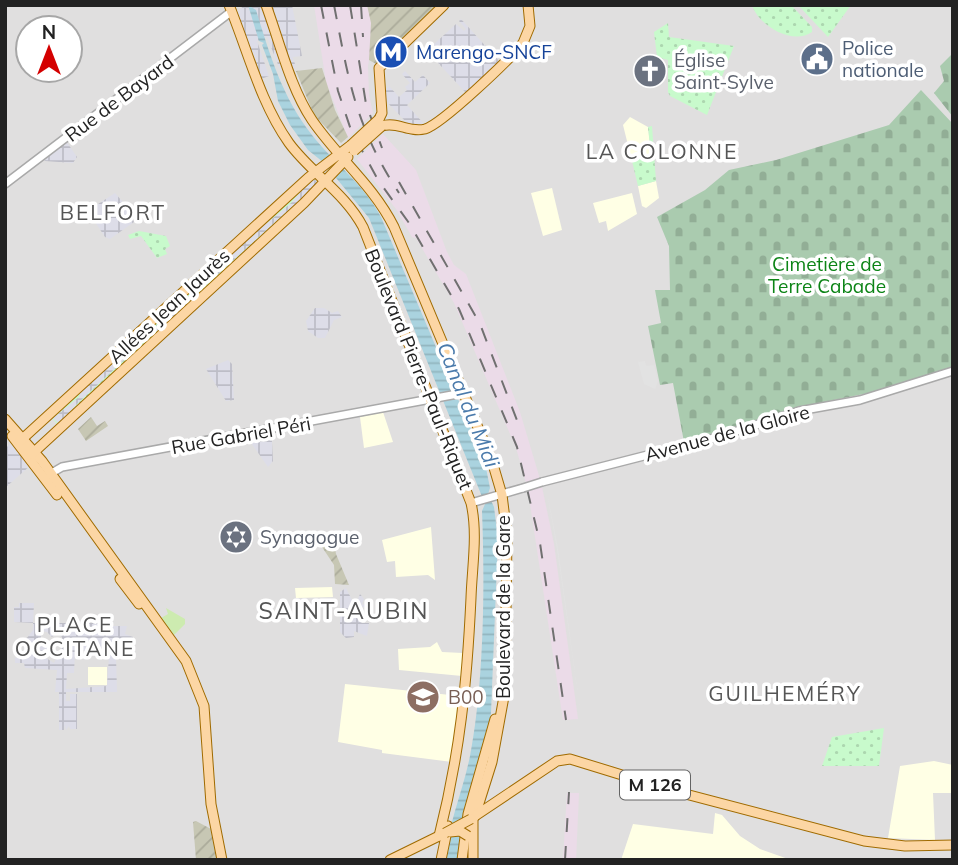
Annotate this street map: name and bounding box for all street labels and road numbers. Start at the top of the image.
street label: Rue de Bayard [60,49,178,147]
street label: Allées Jean Jaurès [103,244,235,368]
street label: Boulevard Pierre-Paul-Riquet [360,245,478,493]
street label: Avenue de la Gloire [642,399,812,467]
street label: Rue Gabriel Péri [169,411,313,459]
street label: Boulevard de la Gare [491,515,515,699]
road number: M 126 [620,770,690,800]

